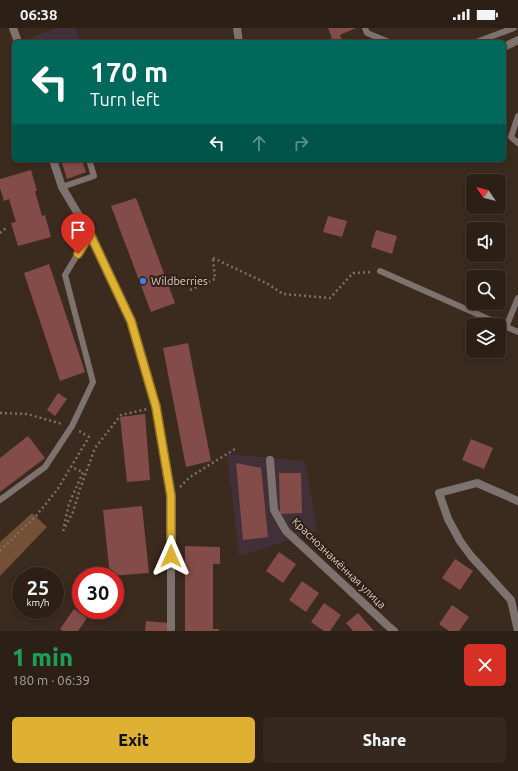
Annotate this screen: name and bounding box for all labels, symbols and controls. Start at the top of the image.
text: 06:38 [20,6,58,23]
icon: left [24,56,76,108]
text: 170 m [90,56,168,87]
text: Turn left [90,89,160,109]
icon: left [206,132,228,154]
icon: ahead [248,132,270,154]
icon: right [290,132,312,154]
north arrow [466,174,506,214]
map controls [466,174,506,358]
pin [61,213,95,254]
icon: arrive [67,219,89,241]
button: sound [466,222,506,262]
button: search [466,270,506,310]
place label: Wildberries [151,275,208,287]
marker: Wildberries [138,276,148,286]
button: layers [466,318,506,358]
street label: Краснознамённая улица [290,515,388,611]
position arrow [150,535,192,577]
speed limit sign: 30 [72,567,124,619]
text: 25 [27,576,49,599]
text: km/h [26,597,50,608]
text: 1 min [12,644,73,671]
button: close [464,644,506,686]
text: 180 m · 06:39 [12,673,90,687]
button: Exit [12,717,255,763]
button: Share [263,717,506,763]

